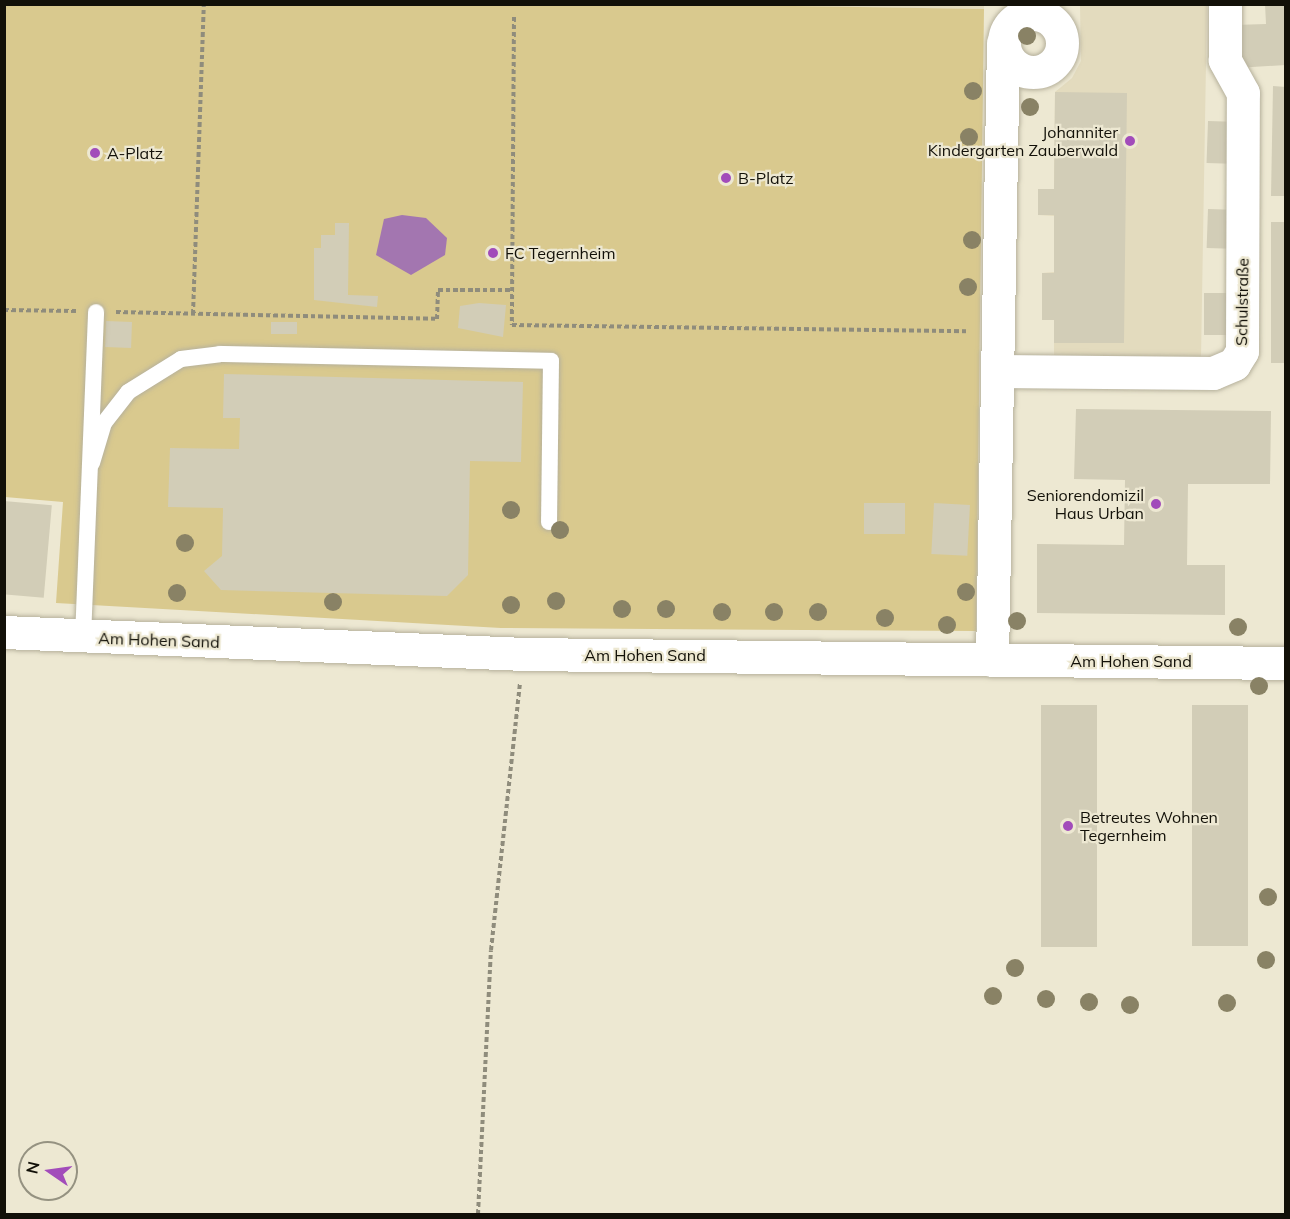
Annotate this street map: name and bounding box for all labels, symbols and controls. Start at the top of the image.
place label: Johanniter Kindergarten Zauberwald [928,122,1118,160]
marker: Johanniter Kindergarten Zauberwald [1123,134,1137,148]
place label: A-Platz [107,143,163,163]
marker: A-Platz [88,146,102,160]
place label: B-Platz [738,168,793,188]
marker: B-Platz [719,171,733,185]
place label: FC Tegernheim [505,243,615,263]
marker: FC Tegernheim [486,246,500,260]
street label: Schulstraße [1232,258,1252,346]
place label: Seniorendomizil Haus Urban [1027,485,1144,523]
marker: Seniorendomizil Haus Urban [1149,497,1163,511]
street label: Am Hohen Sand [98,628,220,652]
street label: Am Hohen Sand [584,645,706,665]
street label: Am Hohen Sand [1070,651,1192,671]
place label: Betreutes Wohnen Tegernheim [1080,807,1218,845]
marker: Betreutes Wohnen Tegernheim [1061,819,1075,833]
north arrow [18,1141,78,1201]
text: N [21,1159,44,1176]

